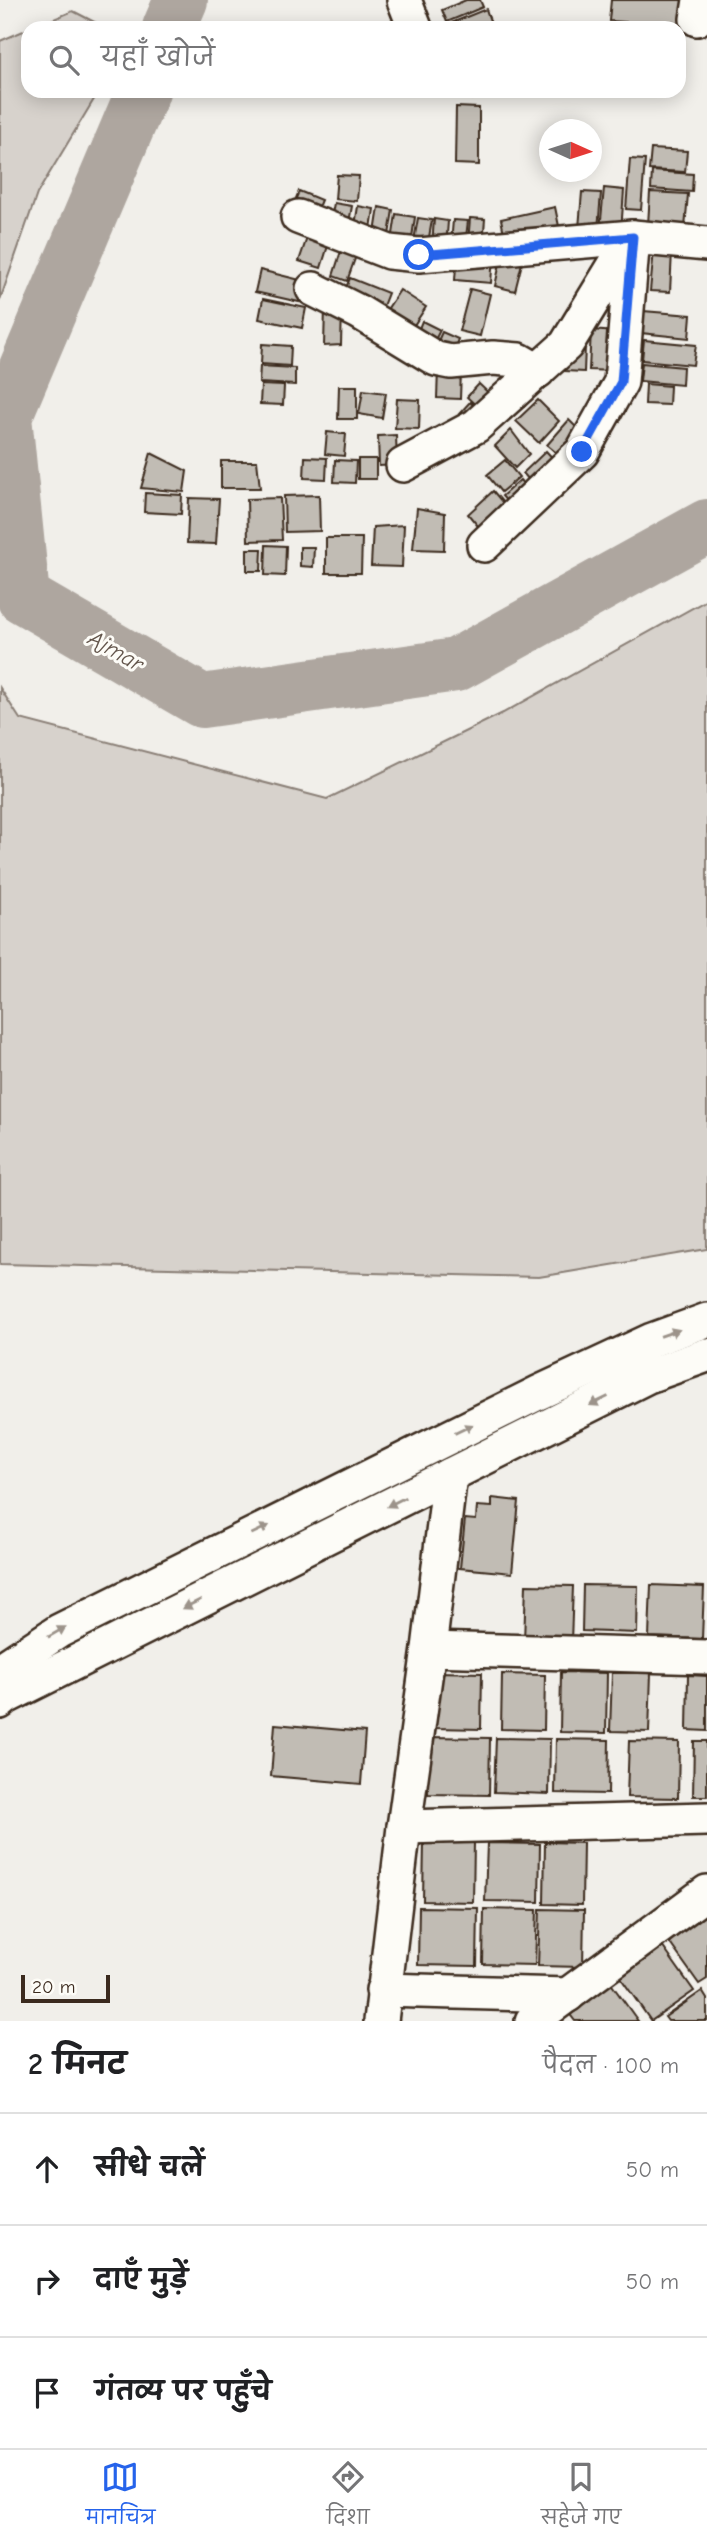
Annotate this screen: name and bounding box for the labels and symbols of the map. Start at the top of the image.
north arrow [539,119,602,182]
route start [403,239,434,270]
route end [566,436,597,467]
water label: Ajmar [83,624,149,678]
one-way arrow [660,1327,681,1338]
one-way arrow [589,1395,609,1406]
one-way arrow [454,1424,474,1435]
one-way arrow [386,1497,406,1508]
one-way arrow [250,1525,270,1536]
one-way arrow [182,1598,202,1609]
one-way arrow [48,1626,67,1639]
scale bar [21,1972,110,2004]

